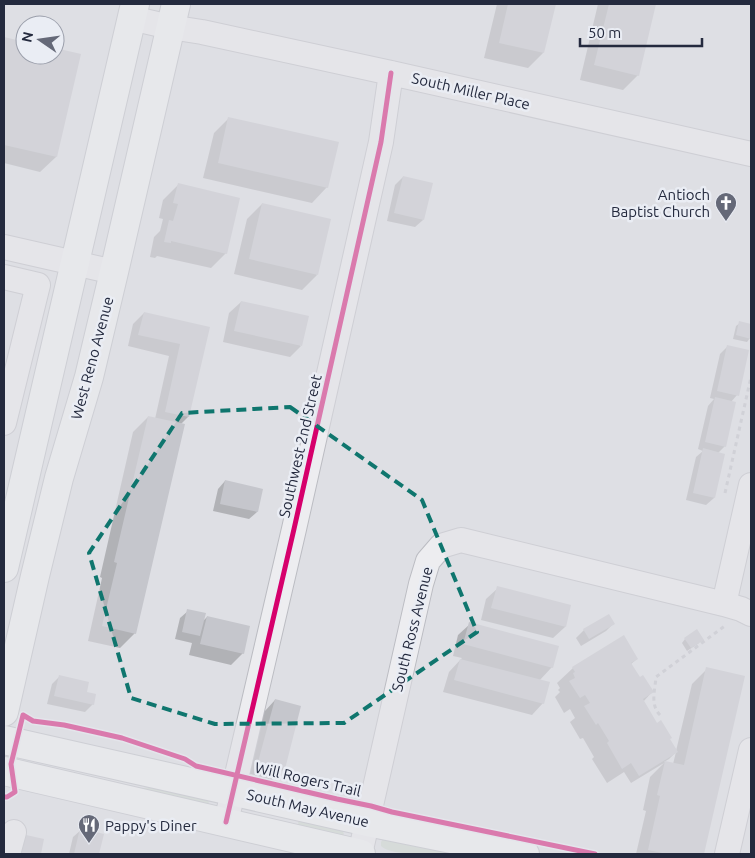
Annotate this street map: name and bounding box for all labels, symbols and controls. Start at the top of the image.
north arrow [15,15,65,65]
scale bar [580,15,702,47]
text: 50 m [588,24,621,41]
text: N [18,30,36,44]
street label: South Miller Place [410,69,532,113]
place label: Antioch Baptist Church [611,186,710,220]
church icon: Antioch Baptist Church [714,191,738,222]
street label: West Reno Avenue [67,295,117,421]
street label: Southwest 2nd Street [275,373,325,519]
street label: South Ross Avenue [388,565,436,693]
street label: Will Rogers Trail [253,759,363,800]
street label: South May Avenue [245,786,371,830]
restaurant icon: Pappy's Diner [77,813,101,844]
place label: Pappy's Diner [105,817,197,834]

